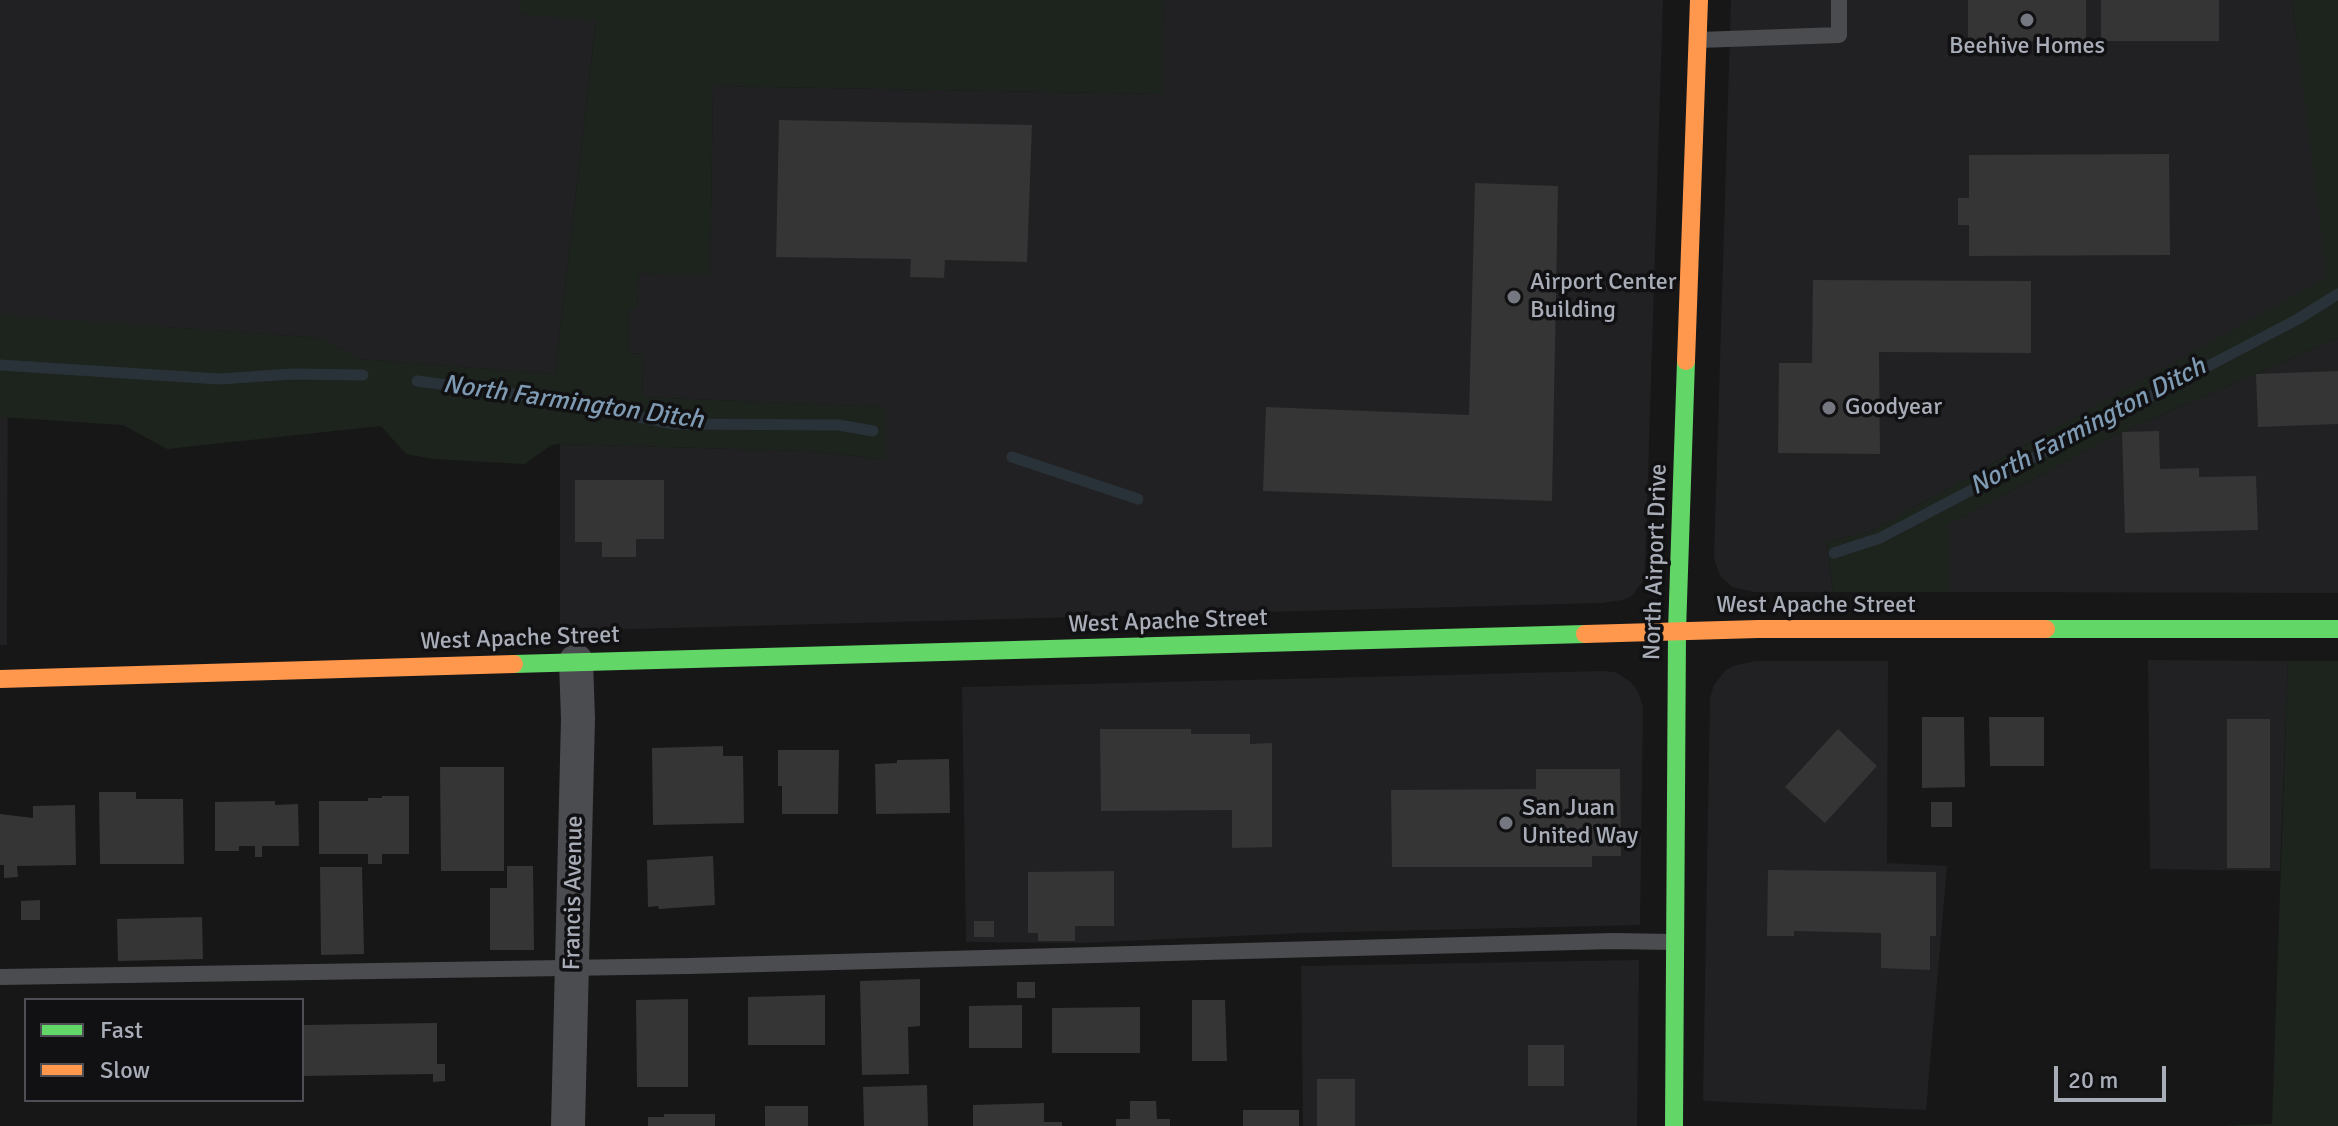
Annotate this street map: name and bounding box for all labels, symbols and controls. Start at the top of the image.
marker: Beehive Homes [2018,11,2036,29]
place label: Beehive Homes [1949,33,2105,61]
place label: Airport Center Building [1530,269,1677,325]
marker: Airport Center Building [1505,288,1523,306]
water label: North Farmington Ditch [1965,352,2211,502]
water label: North Farmington Ditch [441,369,705,437]
place label: Goodyear [1845,394,1942,422]
marker: Goodyear [1820,399,1838,417]
street label: North Airport Drive [1638,463,1674,661]
street label: West Apache Street [1716,592,1916,620]
street label: West Apache Street [1068,604,1268,640]
street label: West Apache Street [420,621,620,657]
place label: San Juan United Way [1522,795,1638,851]
marker: San Juan United Way [1497,814,1515,832]
street label: Francis Avenue [558,815,590,971]
legend [24,998,304,1102]
text: Fast [100,1015,143,1045]
scale bar [2058,1050,2170,1100]
text: Slow [100,1055,150,1085]
text: 20 m [2068,1065,2118,1095]

